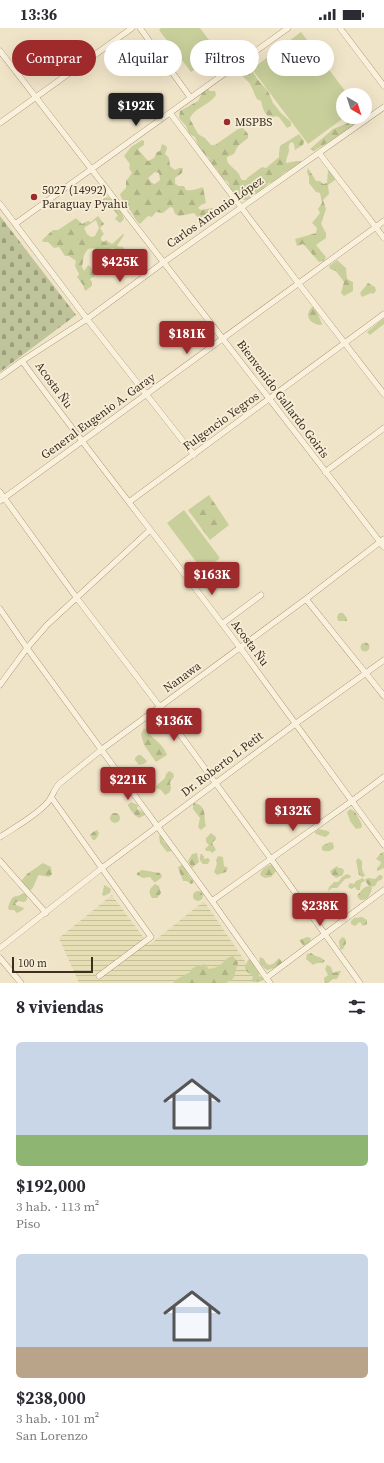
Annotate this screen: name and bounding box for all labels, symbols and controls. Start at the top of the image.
text: 13:36 [20,4,57,25]
chip: Comprar [12,40,96,76]
chip: Alquilar [104,40,182,76]
chip: Filtros [190,40,259,76]
chip: Nuevo [267,40,334,76]
north arrow [336,88,372,124]
map controls [336,88,372,124]
pin: $192K [108,93,164,127]
text: $192K [117,97,155,114]
place label: MSPBS [235,114,273,130]
marker: MSPBS [222,117,232,127]
street label: Carlos Antonio López [163,172,267,251]
place label: 5027 (14992) Paraguay Pyahu [42,182,128,212]
marker: 5027 (14992) Paraguay Pyahu [29,192,39,202]
pin: $425K [92,249,148,283]
text: $425K [101,253,139,270]
pin: $181K [159,321,215,355]
text: $181K [168,325,206,342]
street label: Bienvenido Gallardo Goiris [233,337,333,461]
street label: Acosta Ñu [32,359,76,411]
street label: General Eugenio A. Garay [38,369,159,463]
street label: Fulgencio Yegros [180,388,262,454]
pin: $163K [184,562,240,596]
text: $163K [193,566,231,583]
street label: Acosta Ñu [227,617,273,669]
street label: Nanawa [160,657,205,696]
pin: $136K [146,708,202,742]
text: $136K [155,712,193,729]
street label: Dr. Roberto L Petit [178,728,266,800]
pin: $221K [100,767,156,801]
text: $221K [109,771,147,788]
pin: $132K [265,798,321,832]
text: $132K [274,802,312,819]
pin: $238K [292,893,348,927]
text: $238K [301,897,339,914]
scale bar [12,955,93,974]
text: 100 m [18,956,47,971]
text: 8 viviendas [16,995,103,1019]
icon: filters [346,996,368,1018]
icon: home [156,1068,228,1140]
text: $192,000 [16,1174,86,1198]
text: 3 hab. · 113 m² [16,1198,99,1215]
text: Piso [16,1215,40,1232]
icon: home [156,1280,228,1352]
text: $238,000 [16,1386,86,1410]
text: 3 hab. · 101 m² [16,1410,99,1427]
text: San Lorenzo [16,1427,88,1444]

